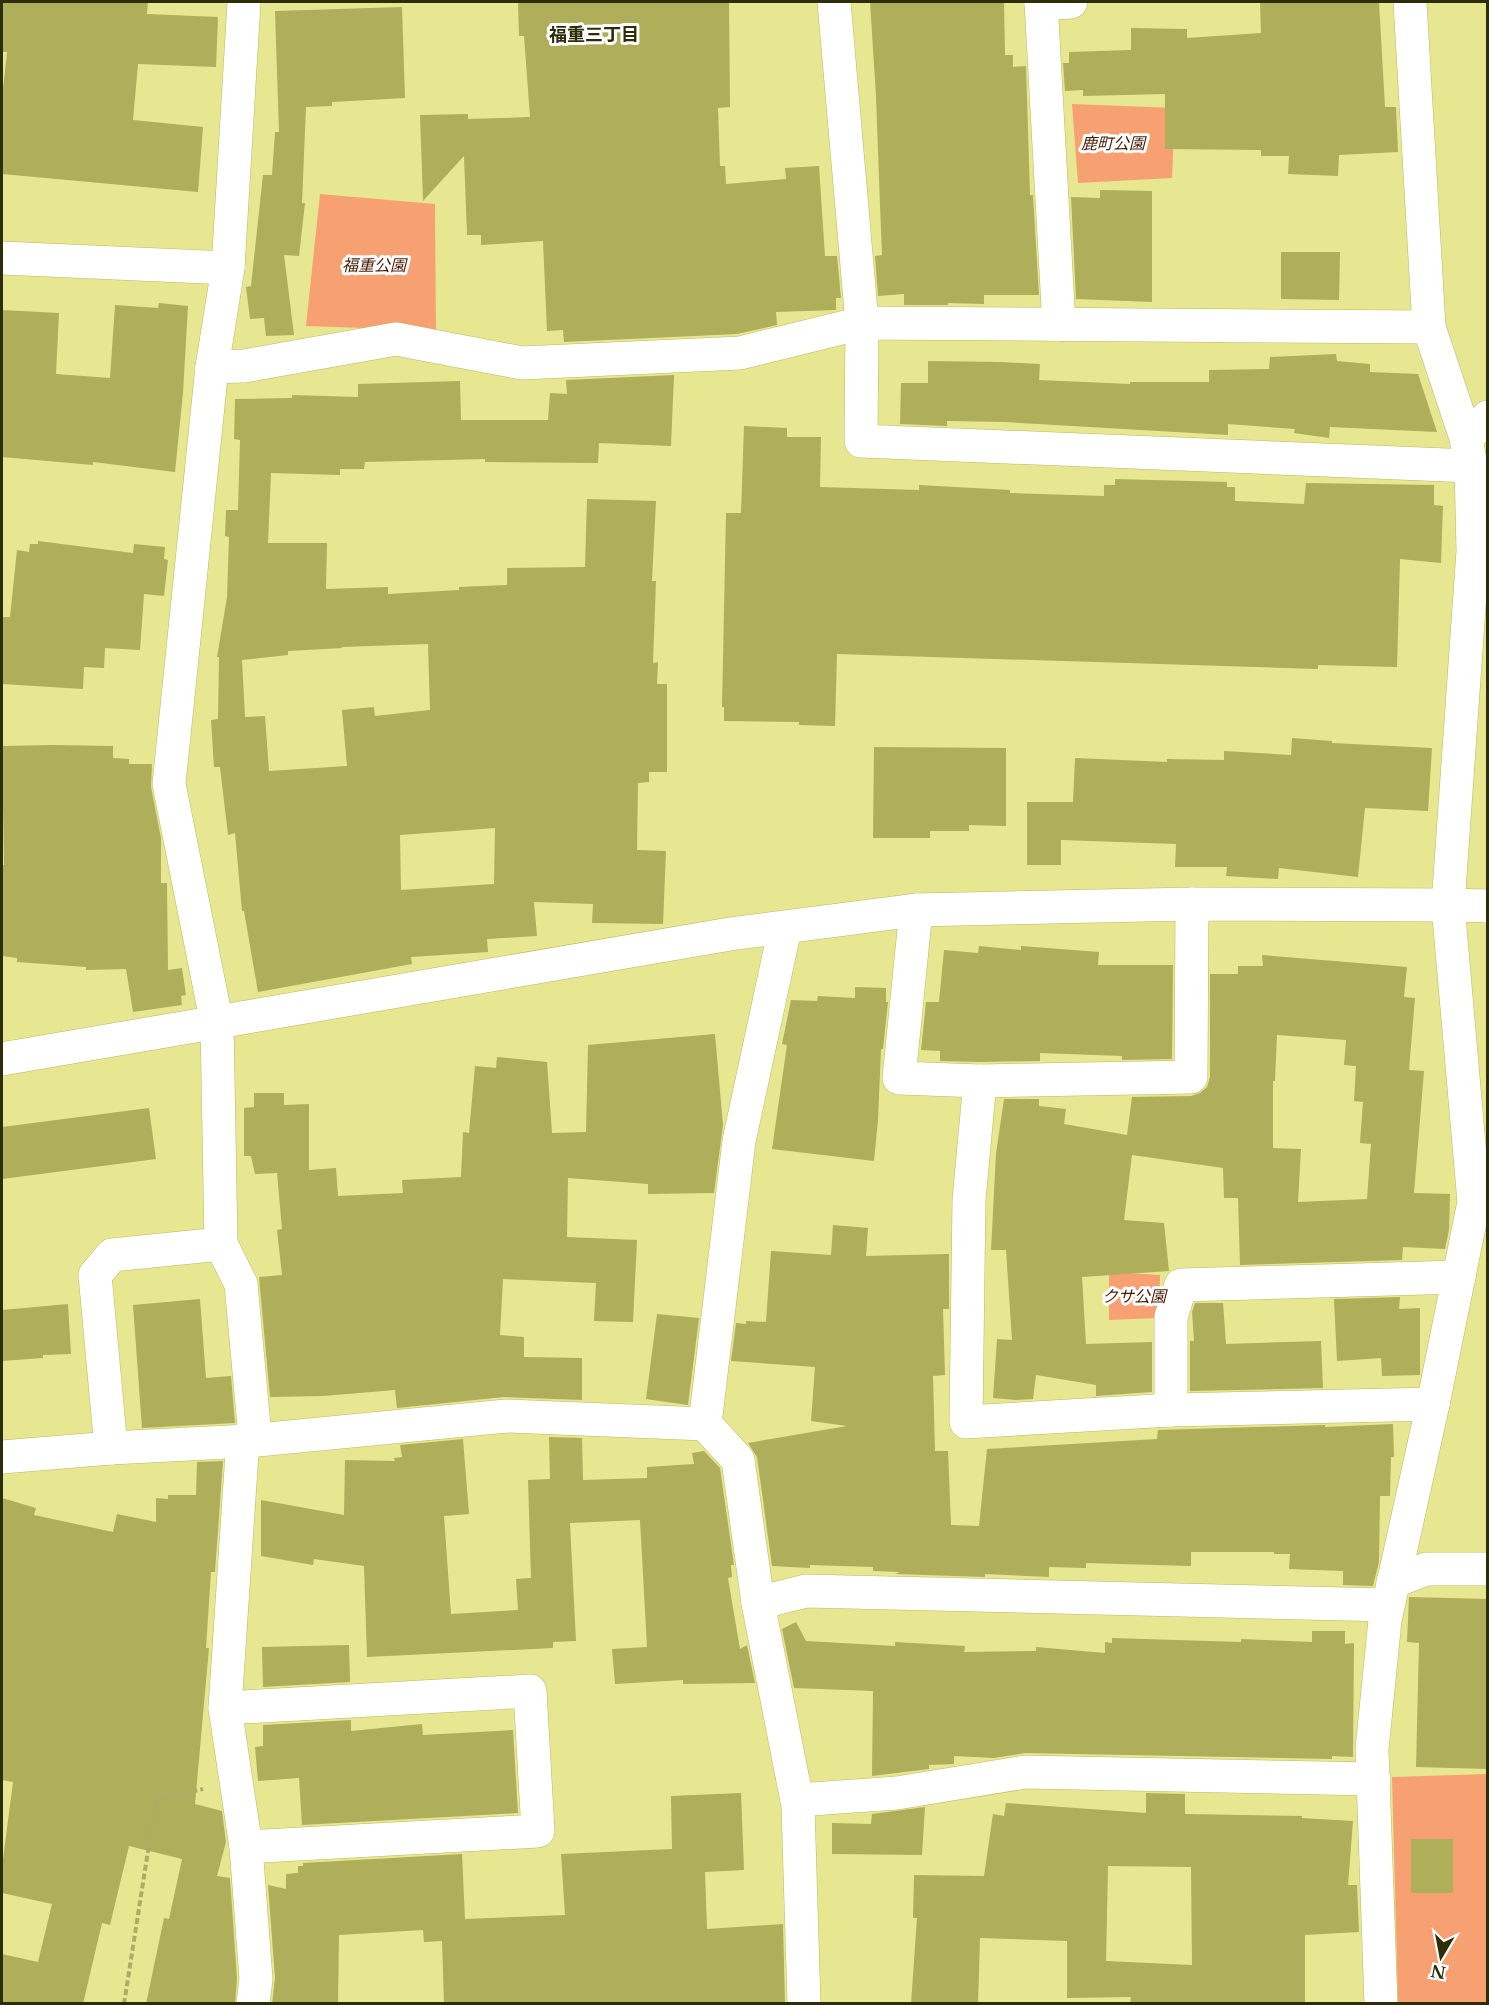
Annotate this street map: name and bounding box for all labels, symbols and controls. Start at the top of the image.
district label: 福重三丁目 [549,24,639,46]
park label: 鹿町公園 [1081,133,1147,153]
park label: 福重公園 [342,255,408,275]
park label: クサ公園 [1102,1286,1168,1306]
north arrow [1411,1927,1471,1987]
text: N [1429,1961,1448,1983]

